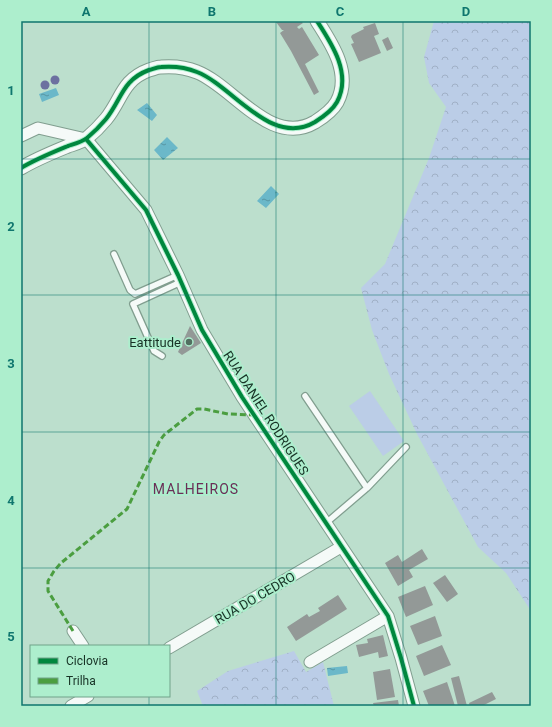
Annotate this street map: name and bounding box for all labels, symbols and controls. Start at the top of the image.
text: A [82,4,91,19]
text: B [208,4,216,19]
text: C [336,4,345,19]
text: D [462,4,470,19]
text: 1 [7,83,15,98]
text: 2 [7,219,15,234]
place label: Eattitude [129,335,181,350]
marker: Eattitude [184,337,194,347]
street label: RUA DANIEL RODRIGUES [220,348,312,478]
text: 3 [7,356,15,371]
district label: MALHEIROS [153,481,239,497]
text: 4 [7,493,15,508]
street label: RUA DO CEDRO [212,569,298,627]
text: 5 [7,629,15,644]
legend [30,645,170,697]
text: Ciclovia [66,654,108,668]
text: Trilha [66,674,96,688]

